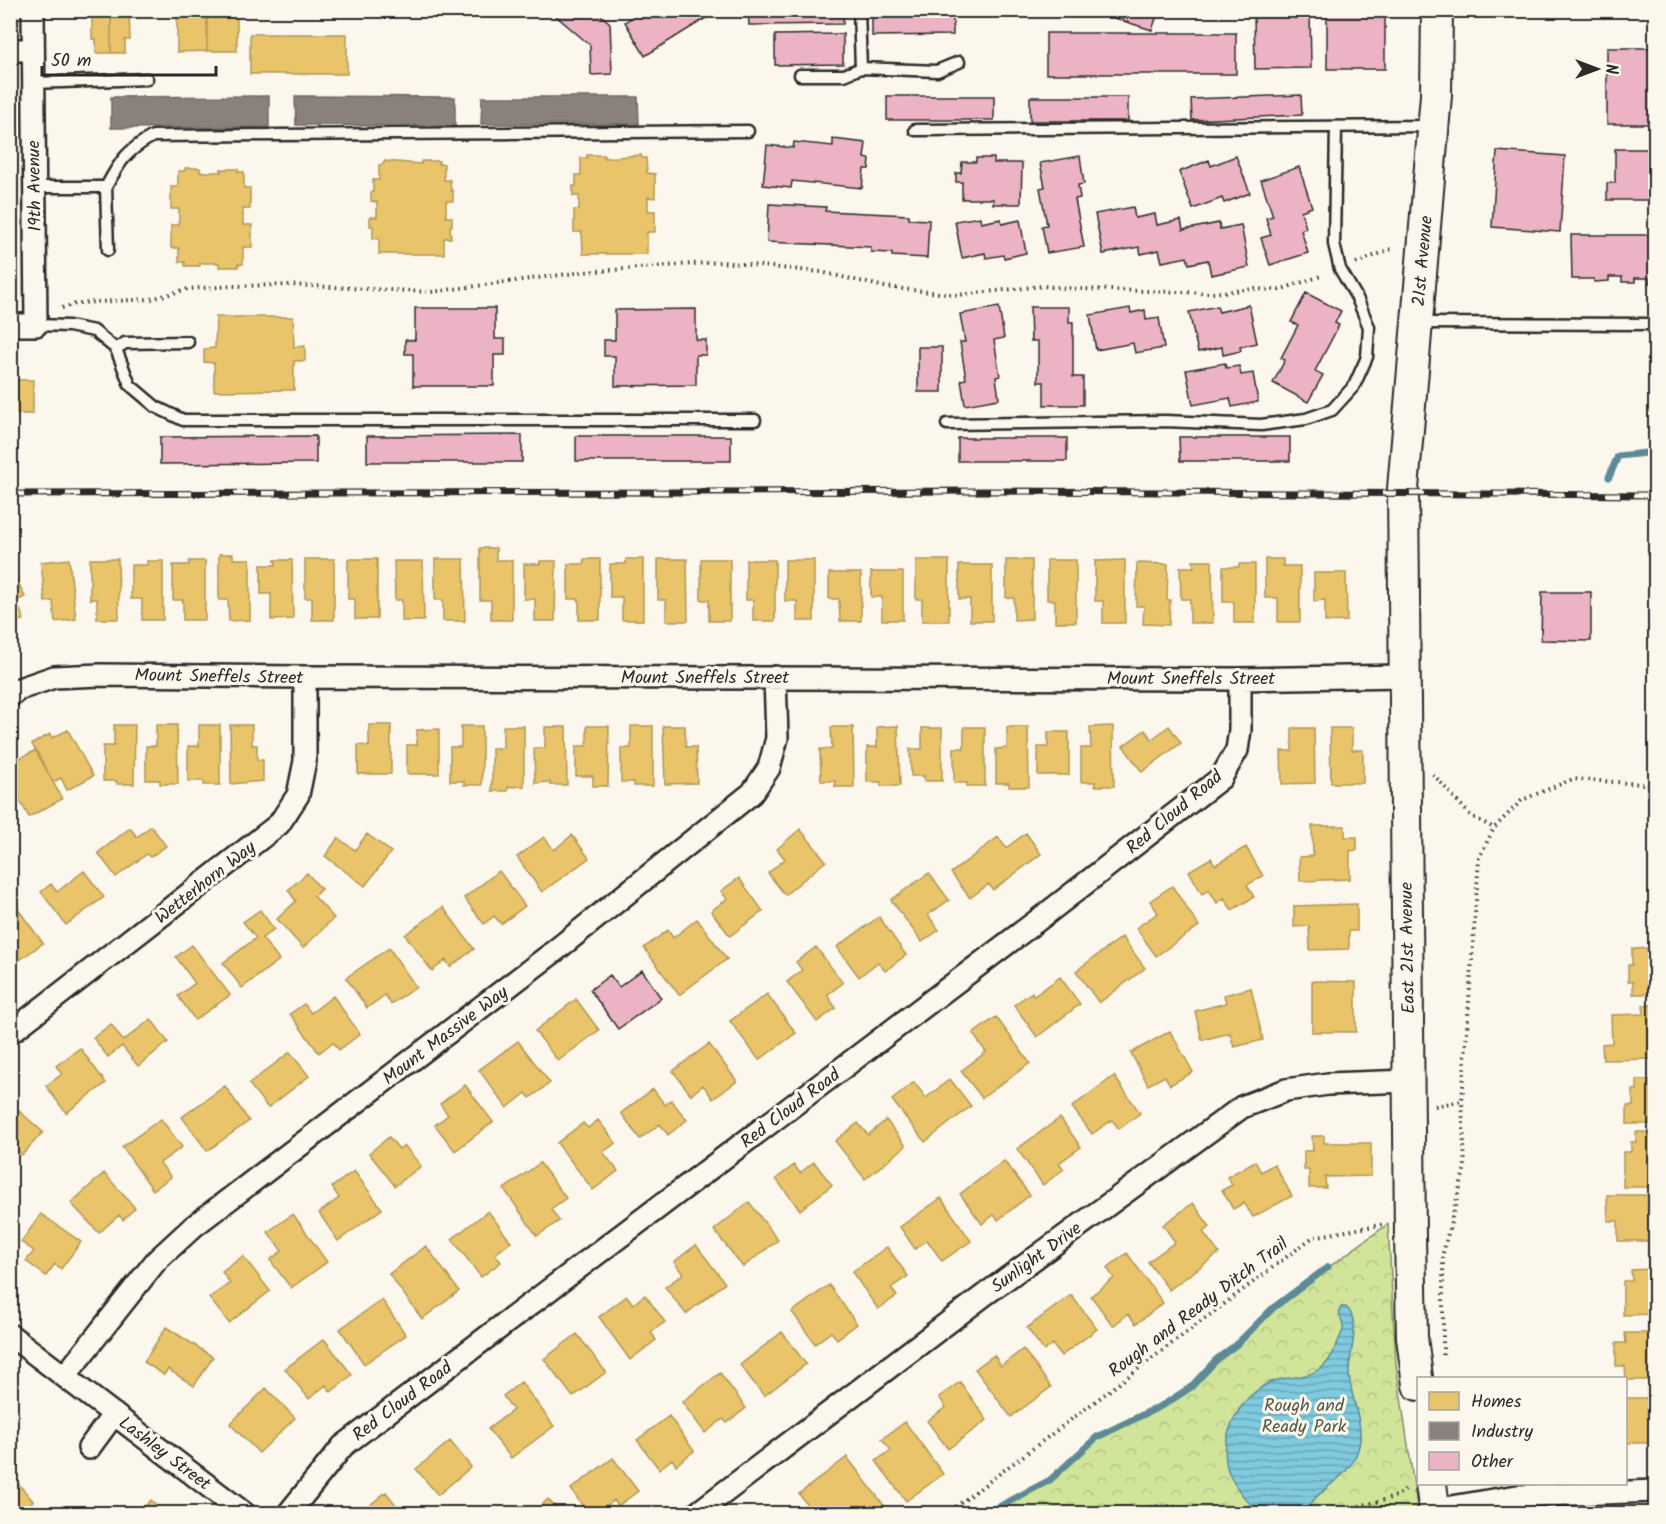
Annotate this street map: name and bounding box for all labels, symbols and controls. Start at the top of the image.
scale bar [42,39,216,77]
north arrow [1567,39,1627,99]
text: 50 m [51,47,91,76]
text: N [1598,64,1623,74]
street label: 19th Avenue [20,140,51,232]
street label: 21st Avenue [1405,215,1442,308]
street label: Mount Sneffels Street [134,662,305,693]
street label: Mount Sneffels Street [621,664,790,693]
street label: Mount Sneffels Street [1107,665,1276,694]
street label: Red Cloud Road [1120,763,1231,863]
street label: Wetterhorn Way [149,834,263,932]
street label: East 21st Avenue [1393,882,1424,1014]
street label: Mount Massive Way [377,979,515,1093]
street label: Red Cloud Road [735,1061,848,1157]
street label: Sunlight Drive [985,1215,1088,1301]
street label: Rough and Ready Ditch Trail [1103,1230,1296,1386]
street label: Red Cloud Road [347,1354,460,1450]
legend [1417,1377,1627,1485]
text: Homes [1471,1388,1522,1417]
park label: Rough and Ready Park [1262,1392,1347,1442]
street label: Lashley Street [112,1410,217,1499]
text: Industry [1471,1418,1533,1447]
text: Other [1471,1448,1514,1477]

